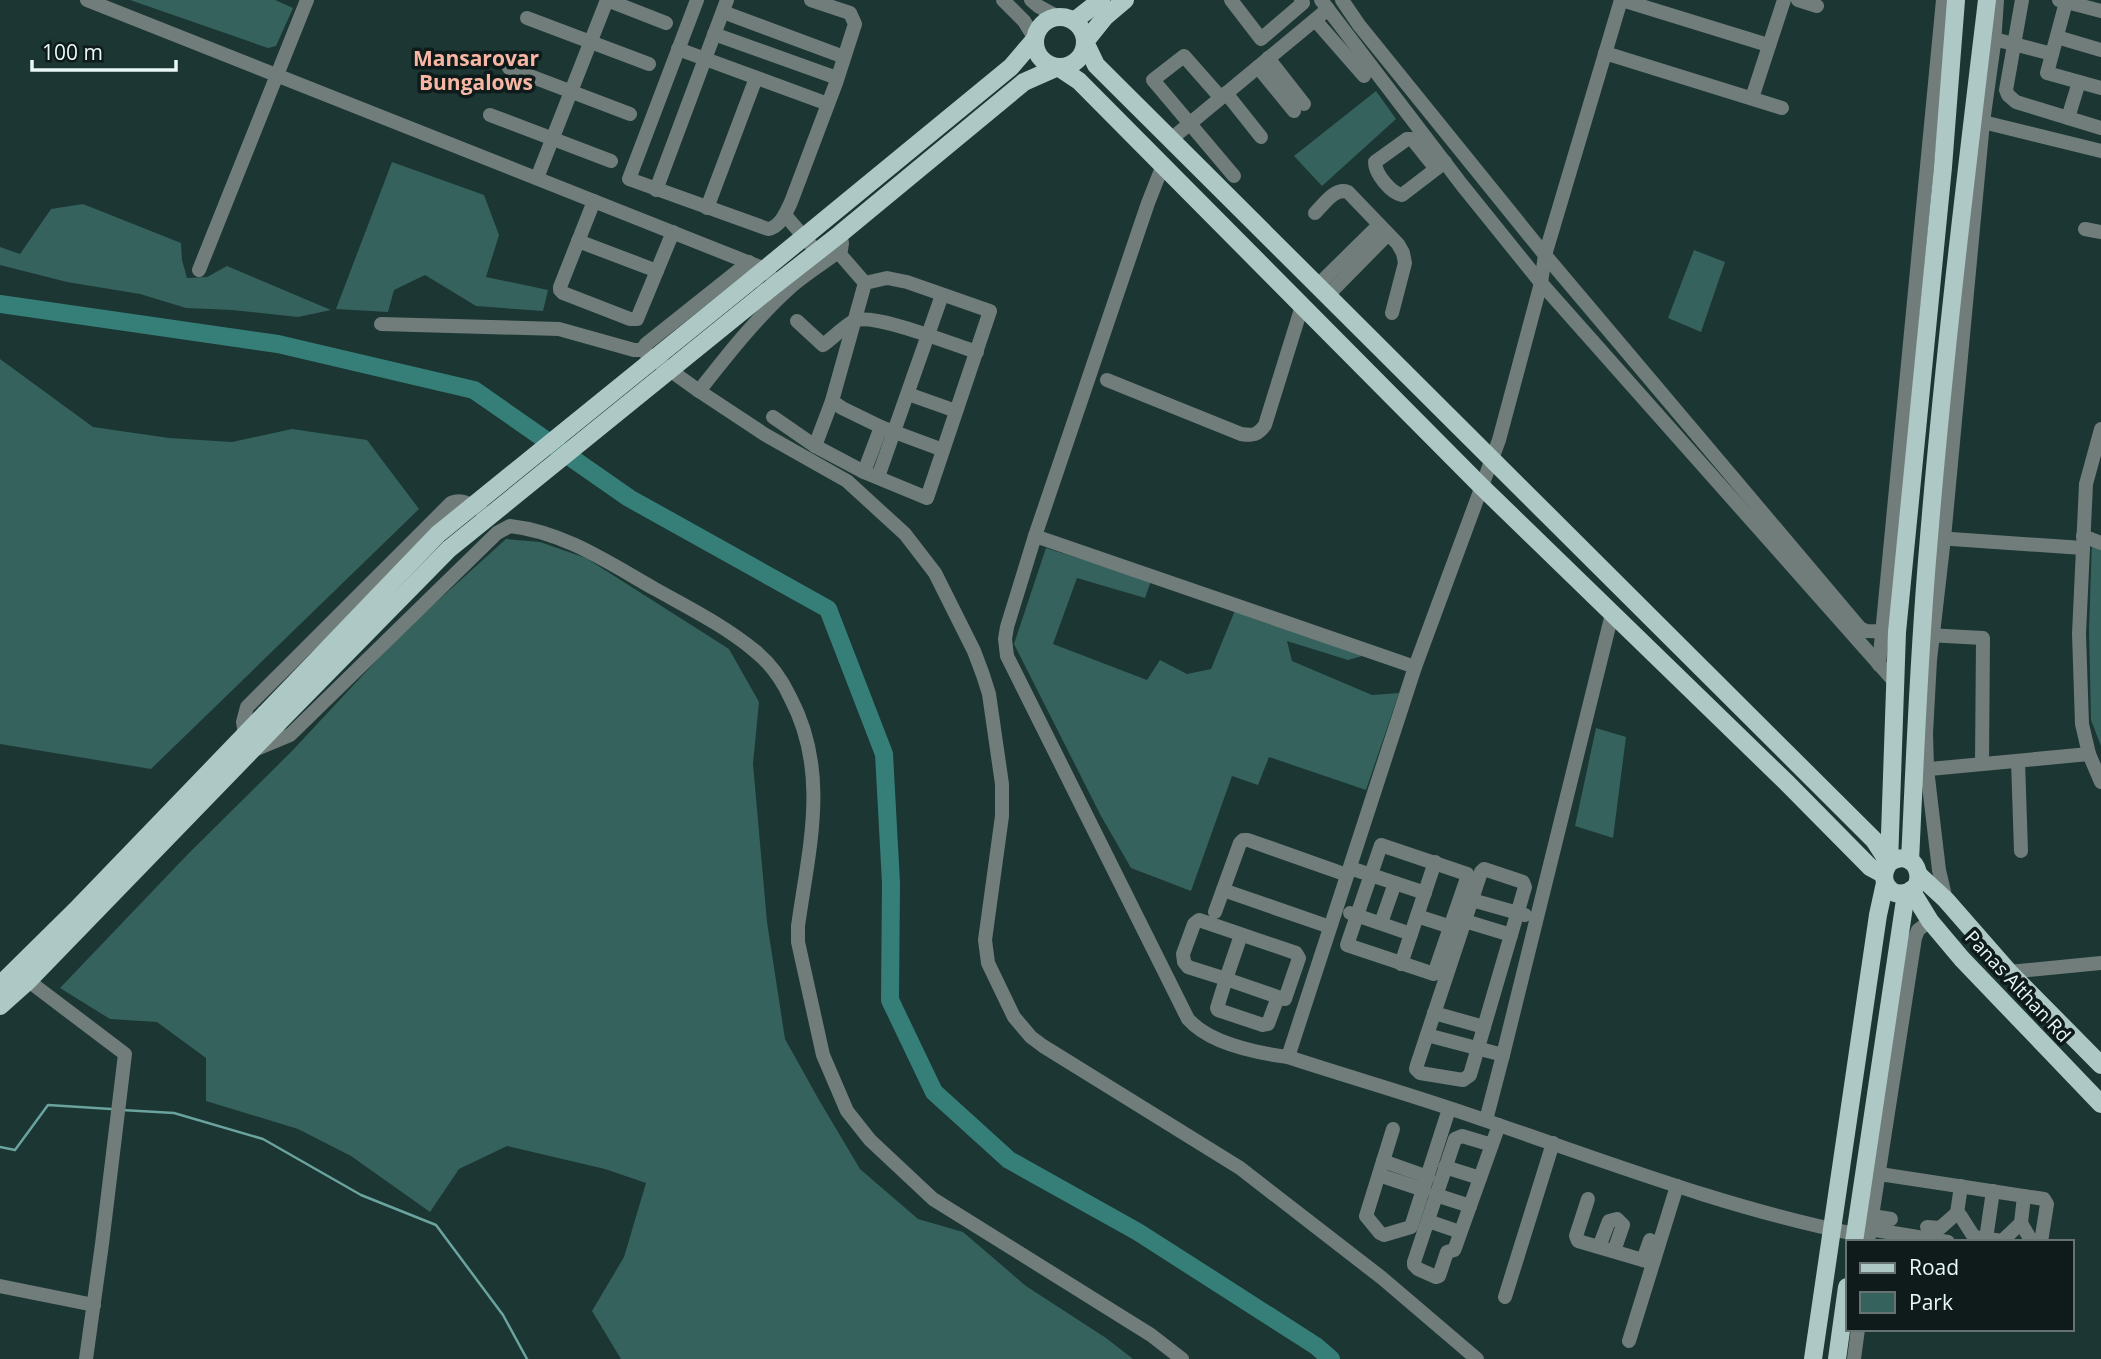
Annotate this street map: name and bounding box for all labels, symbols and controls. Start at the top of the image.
scale bar [32,28,175,72]
text: 100 m [42,38,103,66]
district label: Mansarovar Bungalows [413,44,540,96]
street label: Panas Althan Rd [1959,925,2077,1047]
legend [1846,1240,2073,1331]
text: Road [1909,1253,1959,1281]
text: Park [1909,1288,1953,1316]

